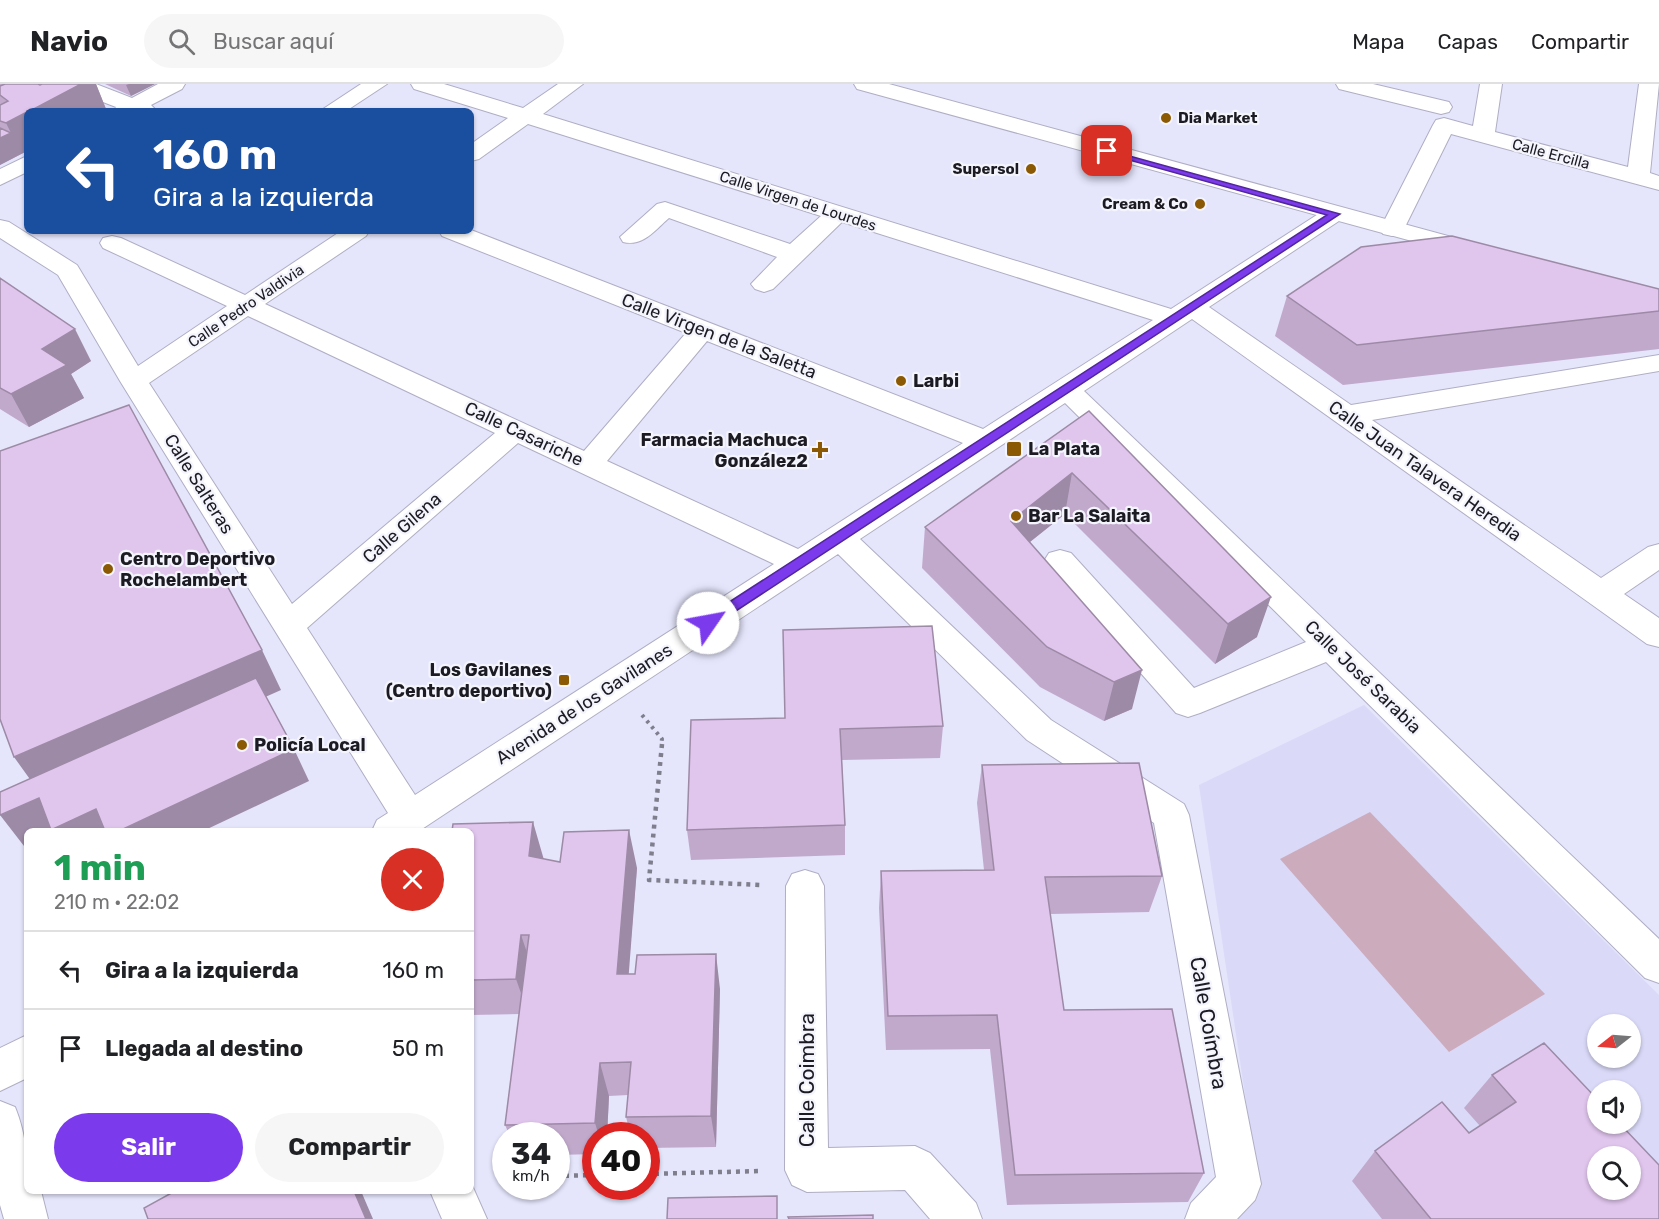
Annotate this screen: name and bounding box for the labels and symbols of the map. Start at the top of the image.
place label: Dia Market [1178,109,1257,127]
marker: Dia Market [1159,111,1173,125]
pin [1081,125,1132,176]
street label: Calle Ercilla [1510,135,1592,173]
place label: Supersol [953,160,1019,178]
marker: Supersol [1024,162,1038,176]
street label: Calle Virgen de Lourdes [717,167,879,235]
place label: Cream & Co [1102,195,1188,213]
marker: Cream & Co [1193,197,1207,211]
street label: Calle Pedro Valdivia [185,261,307,351]
street label: Calle Virgen de la Saletta [618,289,820,383]
place label: Larbi [913,370,959,392]
marker: Larbi [894,374,908,388]
street label: Calle Juan Talavera Heredia [1324,396,1526,546]
street label: Calle Casariche [461,397,587,471]
place label: Farmacia Machuca González2 [641,429,808,472]
street label: Calle Salteras [160,430,238,538]
place label: La Plata [1028,438,1100,460]
marker: La Plata [1005,440,1023,458]
marker: Farmacia Machuca González2 [813,443,827,457]
street label: Calle Gilena [358,488,446,568]
place label: Bar La Salaita [1028,505,1151,527]
marker: Bar La Salaita [1009,509,1023,523]
place label: Centro Deportivo Rochelambert [120,548,275,591]
marker: Centro Deportivo Rochelambert [101,562,115,576]
position arrow [676,591,740,655]
street label: Calle José Sarabia [1300,616,1426,738]
street label: Avenida de los Gavilanes [492,639,676,769]
place label: Los Gavilanes (Centro deportivo) [386,659,552,702]
marker: Los Gavilanes (Centro deportivo) [557,673,571,687]
place label: Policía Local [254,734,366,756]
marker: Policía Local [235,738,249,752]
street label: Calle Coímbra [1185,955,1233,1091]
street label: Calle Coimbra [794,1013,819,1147]
north arrow [1587,1014,1641,1068]
speed limit sign: 40 [582,1122,660,1200]

